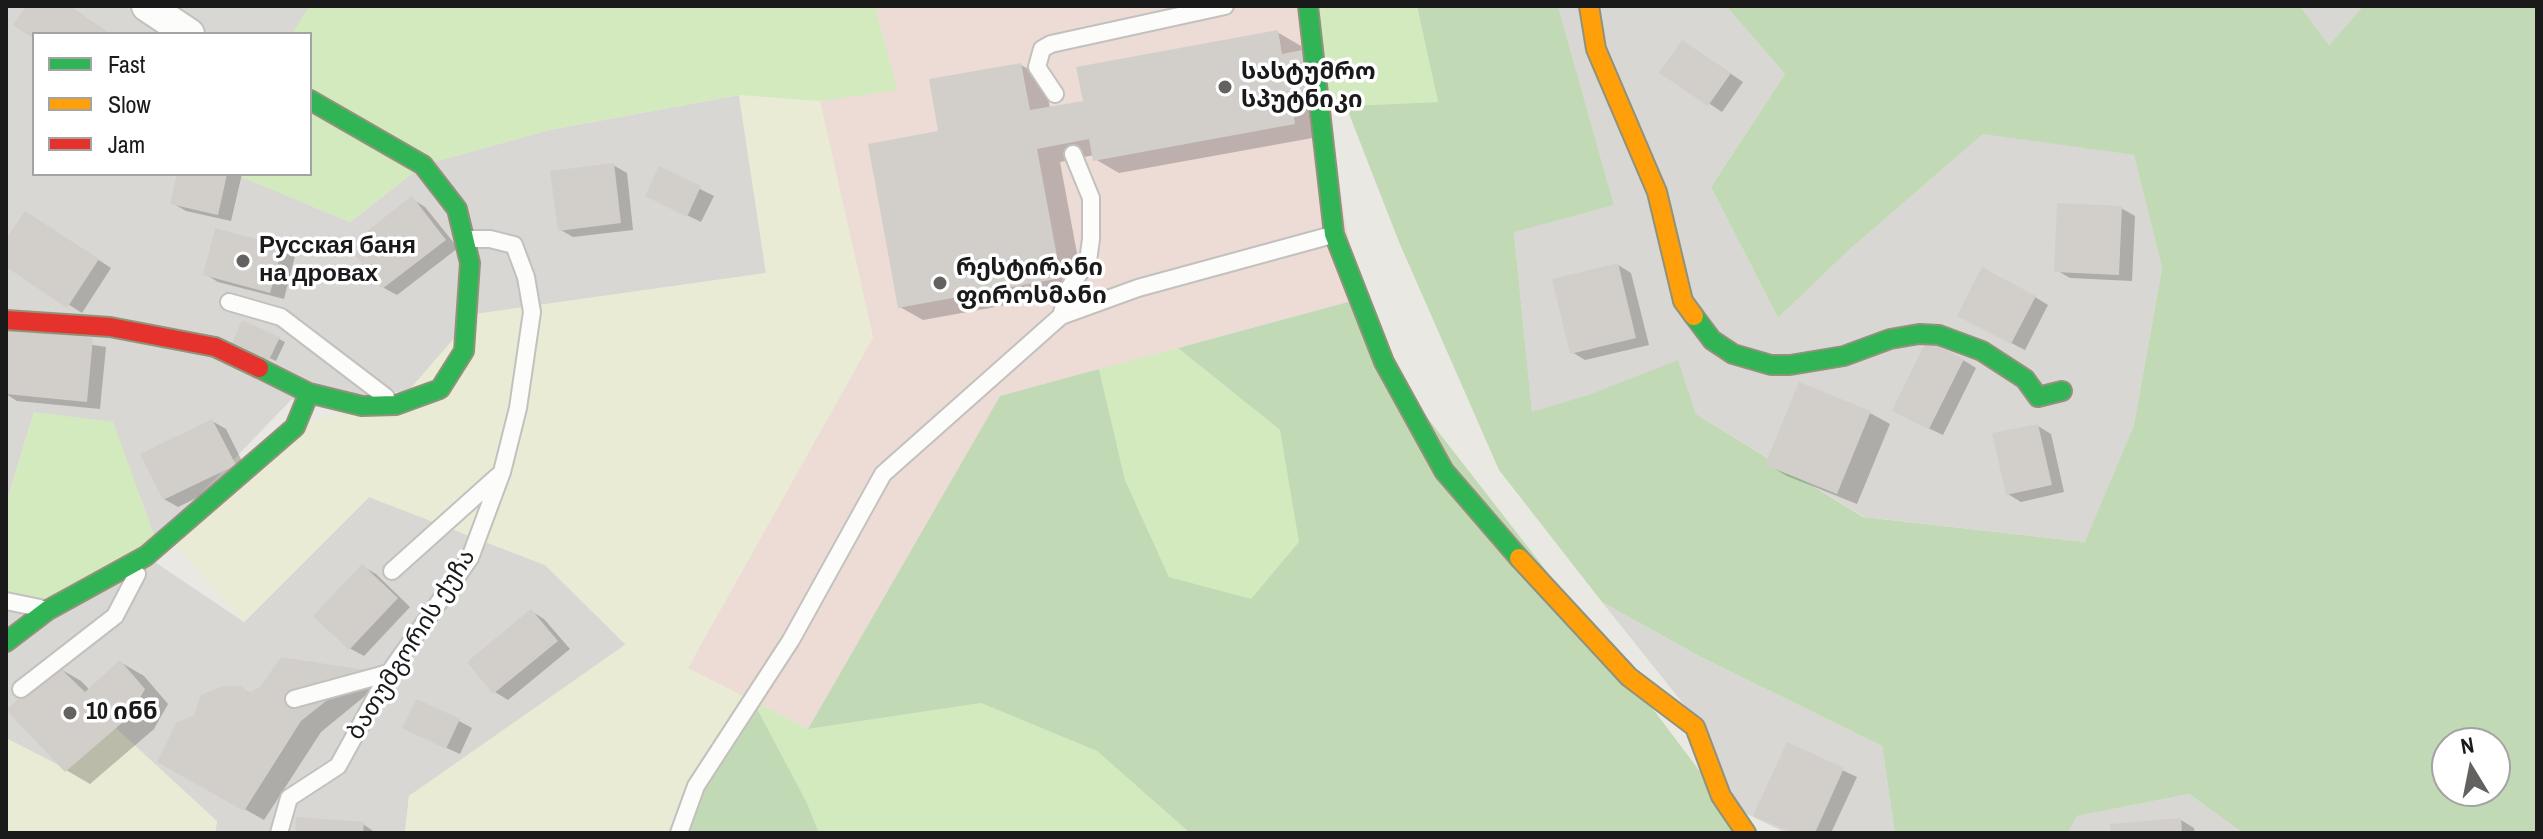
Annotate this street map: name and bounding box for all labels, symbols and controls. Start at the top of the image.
legend [32,32,312,176]
text: Fast [108,48,145,80]
place label: სასტუმრო სპუტნიკი [1241,59,1376,115]
marker: სასტუმრო სპუტნიკი [1216,78,1234,96]
text: Slow [108,88,151,120]
text: Jam [108,128,145,160]
place label: Русская баня на дровах [259,233,416,289]
marker: Русская баня на дровах [234,252,252,270]
place label: რესტირანი ფიროსმანი [956,255,1107,311]
marker: რესტირანი ფიროსმანი [931,274,949,292]
street label: ბათუმგორის ქუჩა [342,544,482,746]
place label: 10 ინნ [86,699,158,727]
marker: 10 ინნ [61,704,79,722]
north arrow [2431,727,2511,807]
text: N [2458,729,2476,761]

